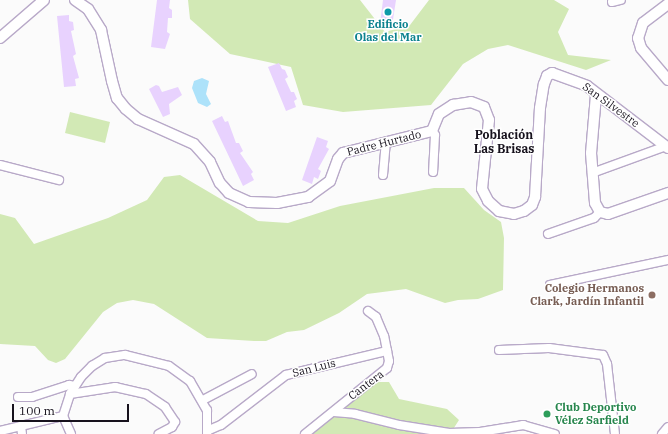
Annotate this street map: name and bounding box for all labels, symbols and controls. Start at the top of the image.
marker: Edificio Olas del Mar [383,7,393,17]
place label: Edificio Olas del Mar [354,18,422,44]
street label: San Silvestre [580,80,642,130]
street label: Padre Hurtado [346,127,422,159]
district label: Población Las Brisas [474,128,534,156]
place label: Colegio Hermanos Clark, Jardín Infantil [530,282,644,308]
marker: Colegio Hermanos Clark, Jardín Infantil [647,290,657,300]
street label: San Luis [291,356,337,380]
street label: Cantera [346,367,386,403]
scale bar [14,396,131,422]
place label: Club Deportivo Vélez Sarfield [555,401,636,427]
text: 100 m [19,403,55,418]
marker: Club Deportivo Vélez Sarfield [542,409,552,419]

